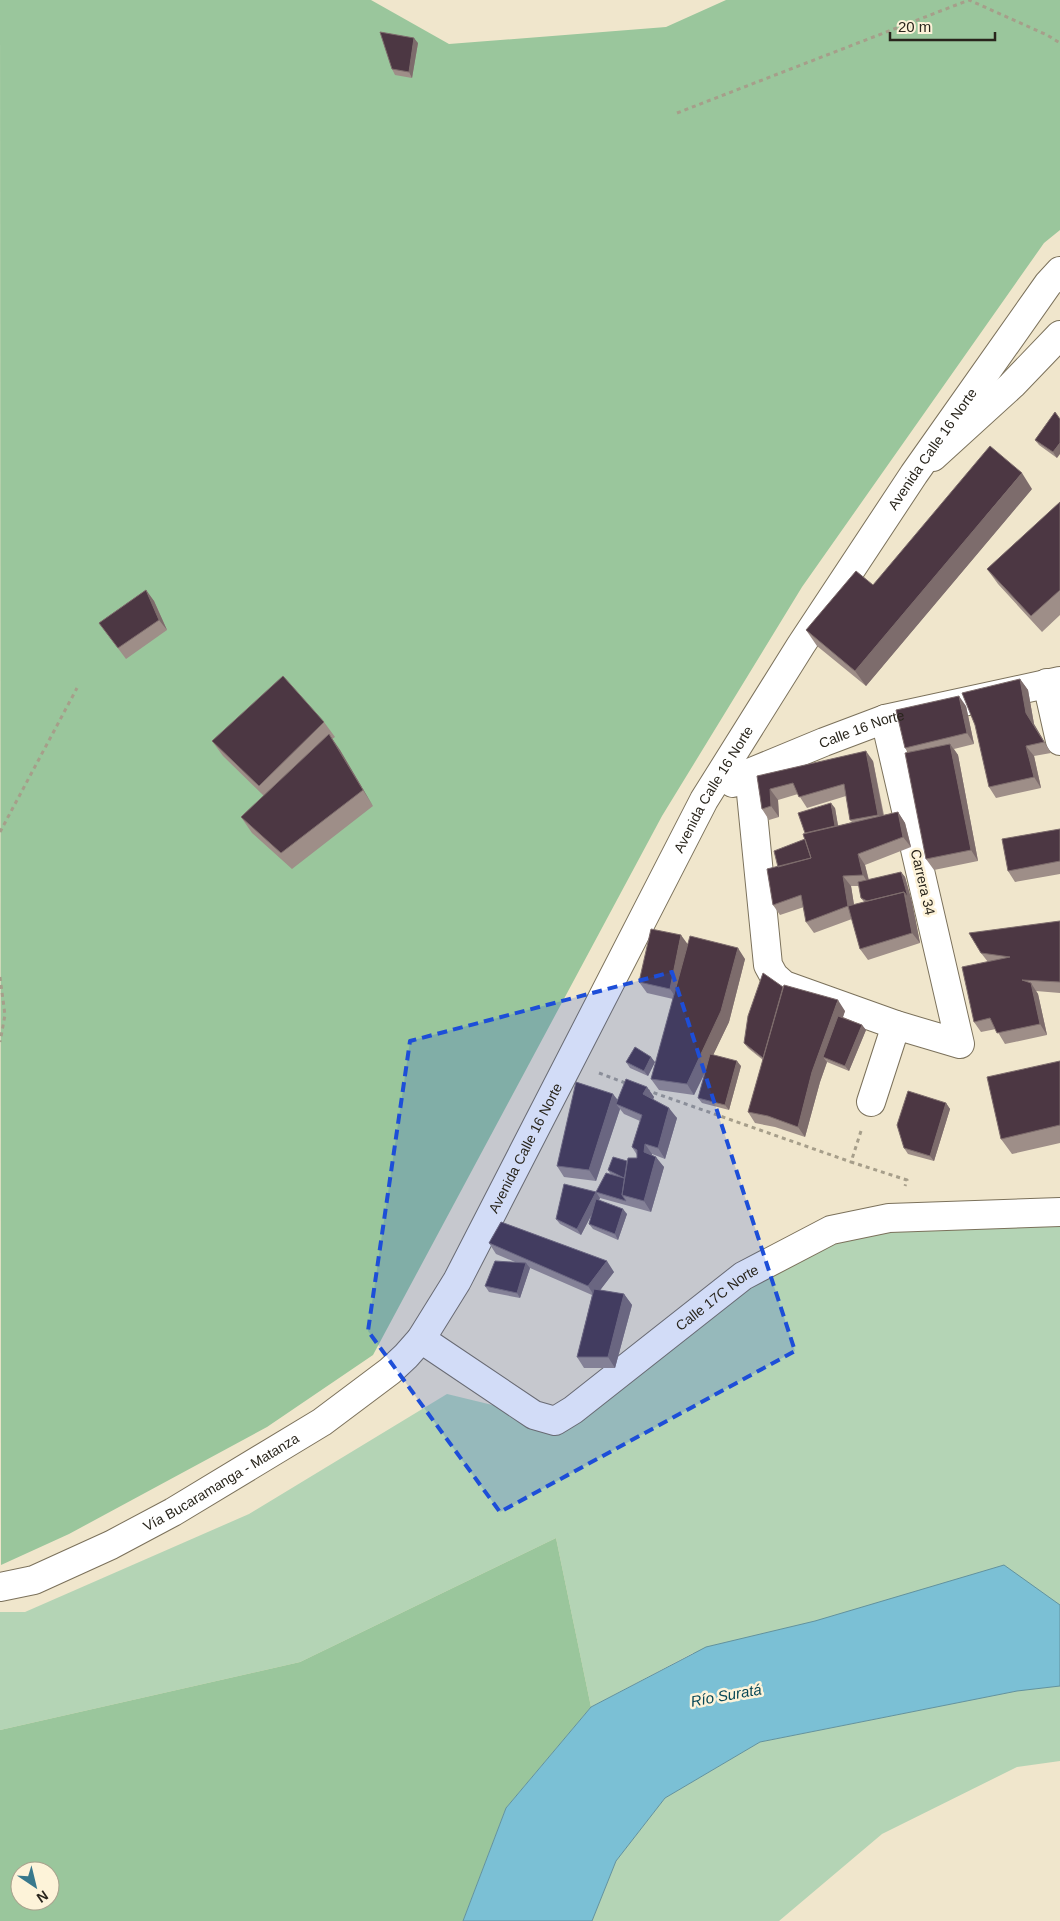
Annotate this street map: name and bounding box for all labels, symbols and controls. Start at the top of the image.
scale bar [890,10,995,42]
text: 20 m [898,18,931,35]
street label: Avenida Calle 16 Norte [885,385,980,513]
street label: Calle 16 Norte [817,707,906,751]
street label: Avenida Calle 16 Norte [670,723,756,855]
street label: Carrera 34 [908,848,938,917]
street label: Avenida Calle 16 Norte [485,1080,565,1216]
street label: Calle 17C Norte [673,1261,761,1334]
street label: Vía Bucaramanga - Matanza [140,1430,302,1534]
water label: Río Suratá [689,1680,763,1710]
north arrow [10,1861,60,1911]
text: N [34,1887,51,1906]

